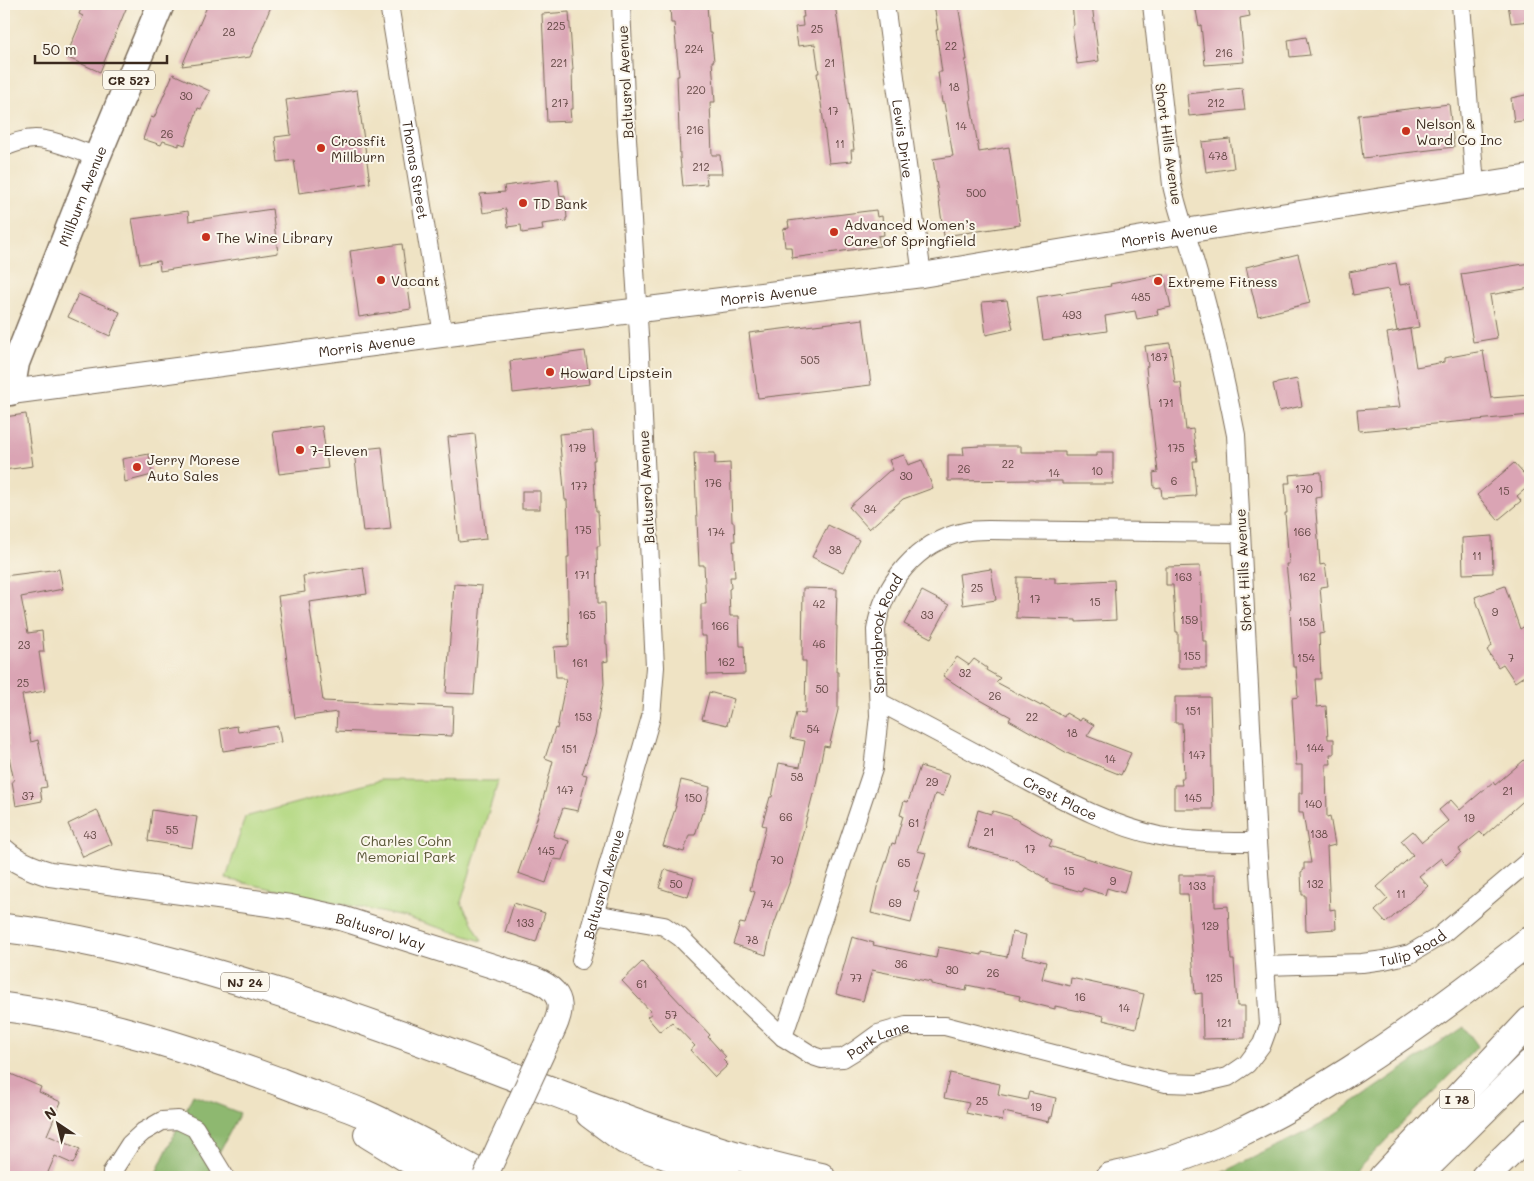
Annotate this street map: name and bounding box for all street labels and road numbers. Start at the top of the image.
street label: Baltusrol Avenue [613,25,637,139]
road number: CR 527 [103,70,155,90]
street label: Short Hills Avenue [1151,82,1187,206]
street label: Lewis Drive [889,98,918,179]
street label: Thomas Street [399,119,433,221]
street label: Millburn Avenue [53,143,110,249]
street label: Morris Avenue [1119,217,1219,251]
street label: Morris Avenue [719,279,818,309]
street label: Morris Avenue [317,329,417,361]
street label: Baltusrol Avenue [634,430,658,544]
street label: Short Hills Avenue [1230,508,1256,632]
street label: Springbrook Road [866,570,906,694]
street label: Crest Place [1020,771,1101,824]
street label: Baltusrol Avenue [578,827,628,941]
street label: Baltusrol Way [334,908,428,954]
street label: Tulip Road [1378,926,1450,970]
road number: NJ 24 [221,972,269,992]
street label: Park Lane [843,1016,911,1063]
road number: I 78 [1440,1090,1474,1108]

